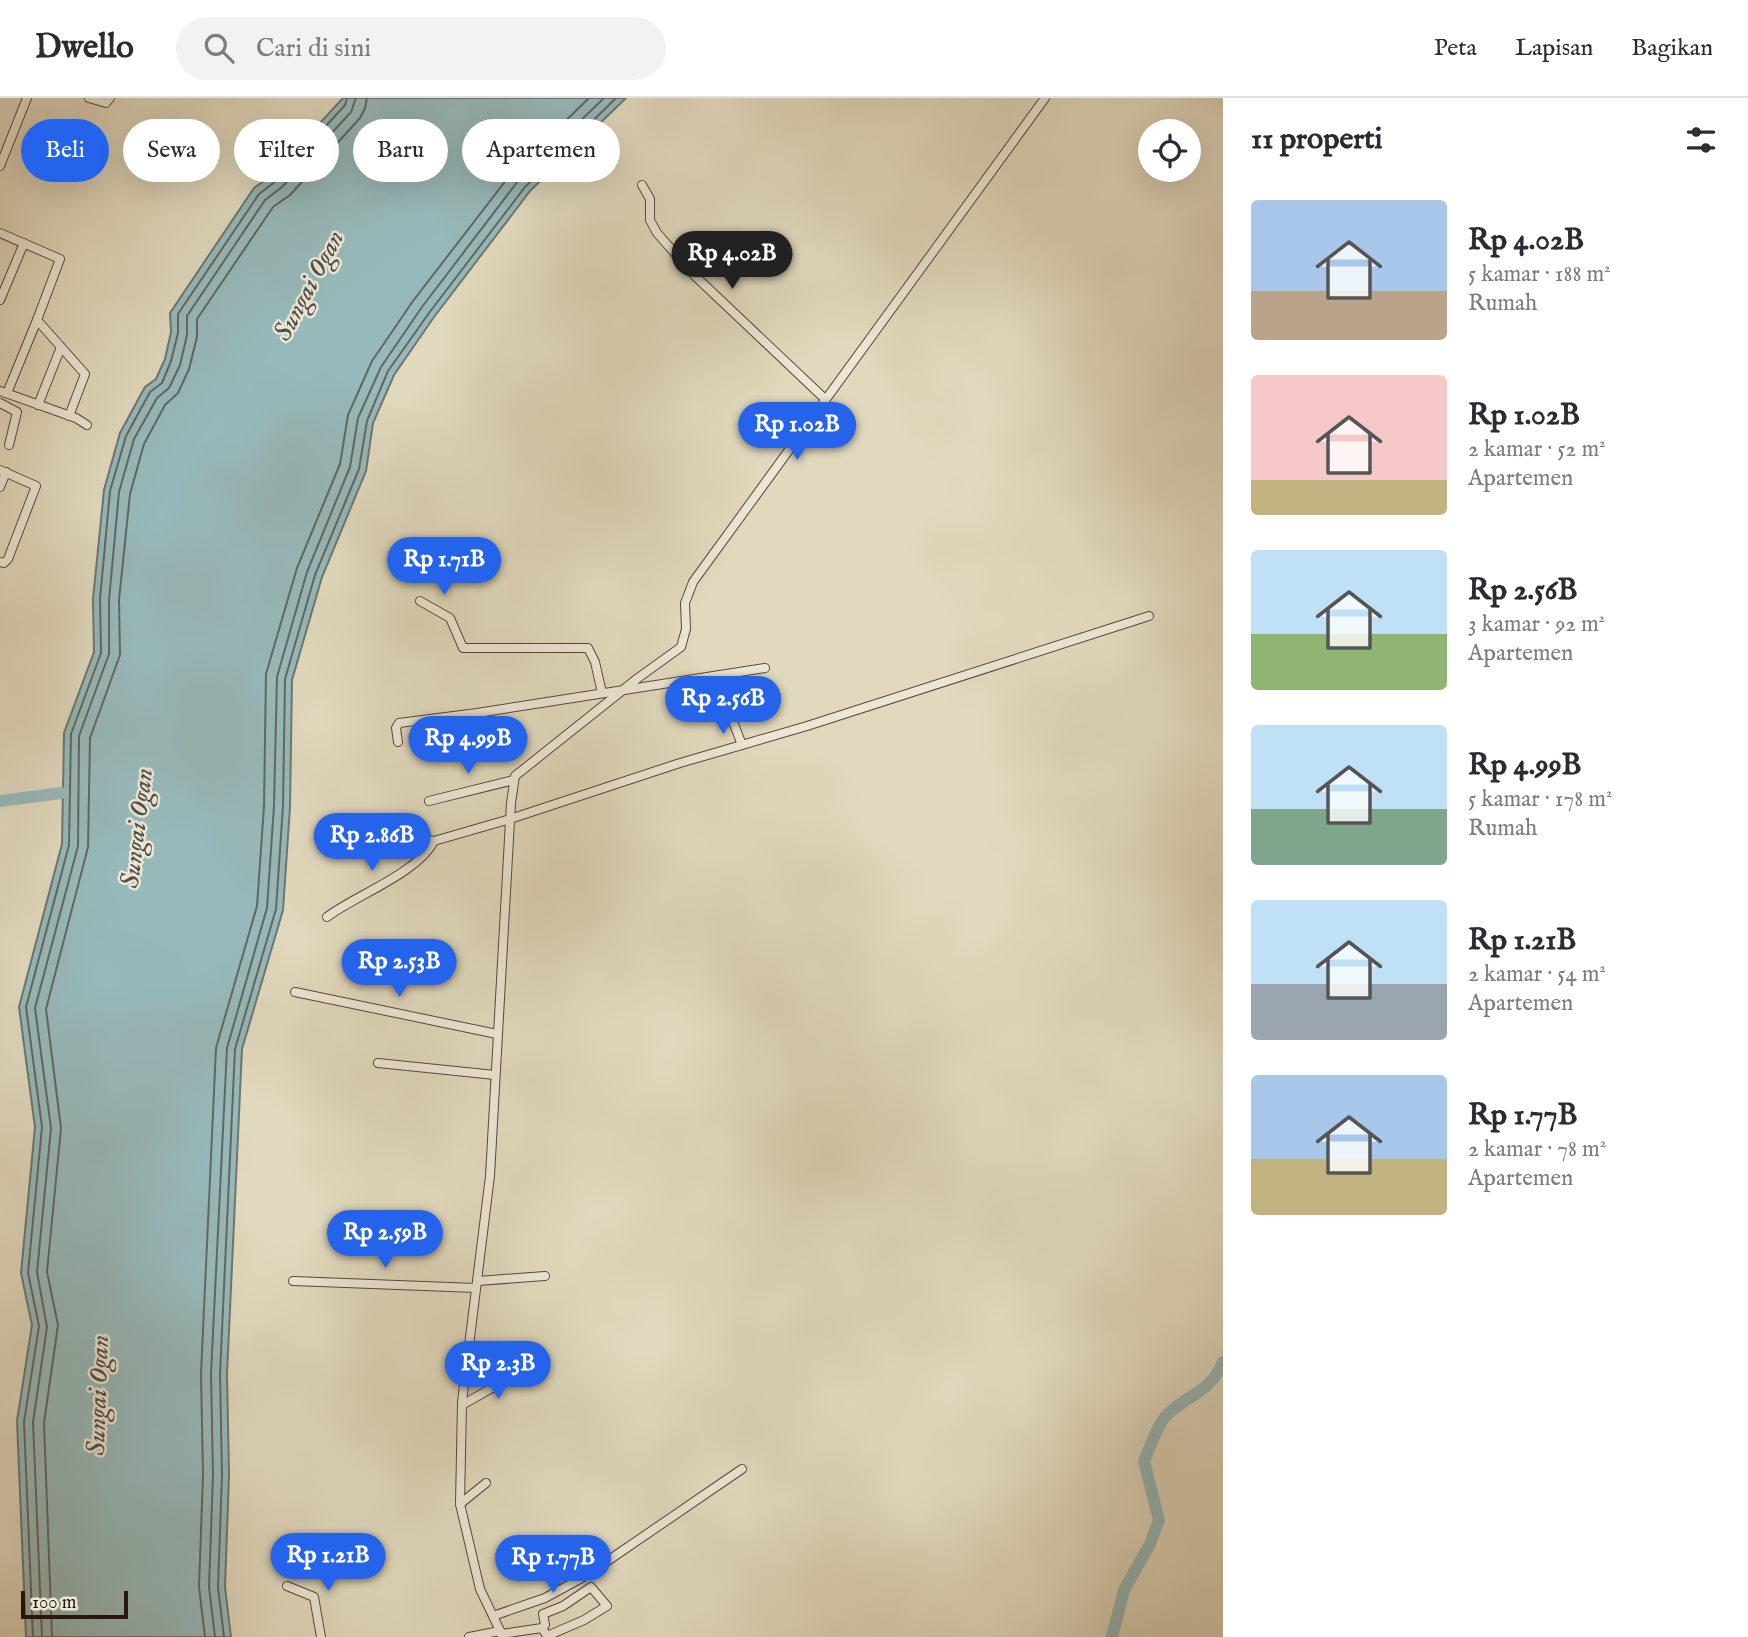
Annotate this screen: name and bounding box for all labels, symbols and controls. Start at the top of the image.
search box [176,17,666,80]
text: Dwello [35,27,134,69]
icon: search [200,29,238,67]
text: Cari di sini [256,32,371,65]
text: Peta [1434,33,1477,64]
text: Lapisan [1515,33,1593,64]
text: Bagikan [1631,33,1713,64]
chip: Beli [21,119,109,182]
chip: Sewa [123,119,220,182]
chip: Filter [234,119,339,182]
chip: Baru [353,119,448,182]
chip: Apartemen [462,119,620,182]
map controls [1138,119,1201,182]
button: locate [1138,119,1201,182]
text: 11 properti [1251,121,1383,159]
icon: filters [1682,121,1720,159]
text: Rp 4.02B [1468,222,1584,260]
water label: Sungai Ogan [266,225,353,347]
icon: home [1307,228,1391,312]
pin: Rp 4.02B [660,232,804,291]
text: Rp 4.02B [688,239,776,268]
text: 5 kamar · 188 m² [1468,260,1611,289]
text: Rumah [1468,289,1537,318]
text: Rp 1.02B [1468,397,1580,435]
pin: Rp 1.02B [725,402,869,462]
icon: home [1307,403,1391,487]
text: Rp 1.02B [754,410,840,439]
text: 2 kamar · 52 m² [1468,435,1606,464]
text: Apartemen [1468,464,1573,493]
pin: Rp 1.71B [372,538,516,597]
text: Rp 1.71B [403,545,485,574]
text: Rp 2.56B [1468,572,1577,610]
icon: home [1307,578,1391,662]
text: 3 kamar · 92 m² [1468,610,1605,639]
text: Apartemen [1468,639,1573,668]
pin: Rp 2.56B [651,676,795,736]
text: Rp 2.56B [681,684,765,713]
pin: Rp 4.99B [396,716,540,776]
text: Rp 4.99B [425,724,511,753]
text: Rp 4.99B [1468,747,1581,785]
icon: home [1307,753,1391,837]
water label: Sungai Ogan [114,766,162,890]
text: 5 kamar · 178 m² [1468,785,1612,814]
pin: Rp 2.86B [300,814,444,873]
text: Rumah [1468,814,1537,843]
text: Rp 2.86B [330,821,414,850]
text: Rp 1.21B [1468,922,1576,960]
icon: home [1307,928,1391,1012]
pin: Rp 2.53B [327,940,471,999]
text: Rp 2.53B [358,947,440,976]
text: 2 kamar · 54 m² [1468,960,1606,989]
text: Apartemen [1468,989,1573,1018]
text: Rp 1.77B [1468,1097,1577,1135]
icon: home [1307,1103,1391,1187]
text: 2 kamar · 78 m² [1468,1135,1606,1164]
text: Apartemen [1468,1164,1573,1193]
pin: Rp 2.59B [313,1210,457,1270]
text: Rp 2.59B [343,1218,427,1247]
water label: Sungai Ogan [80,1334,118,1456]
pin: Rp 2.3B [433,1342,563,1401]
text: Rp 2.3B [461,1349,535,1378]
pin: Rp 1.21B [256,1534,400,1593]
pin: Rp 1.77B [481,1536,625,1595]
text: Rp 1.21B [287,1541,369,1570]
text: Rp 1.77B [511,1543,595,1572]
scale bar [21,1588,128,1620]
text: 100 m [32,1591,76,1615]

